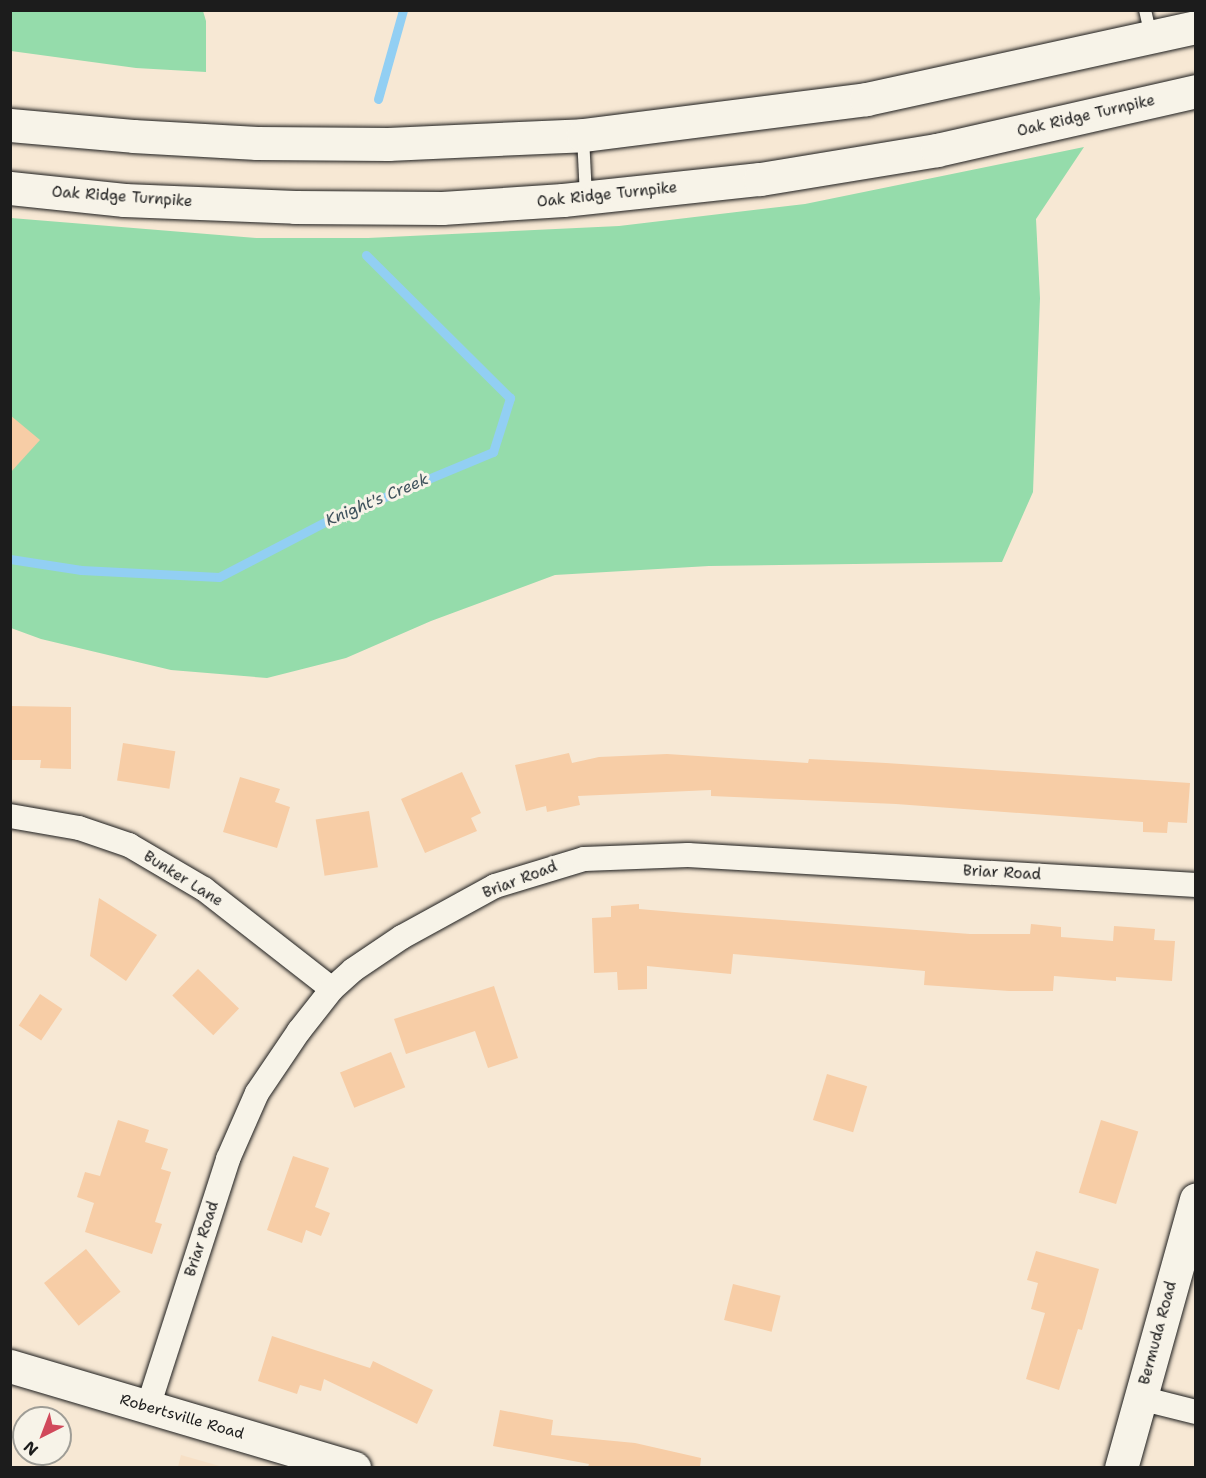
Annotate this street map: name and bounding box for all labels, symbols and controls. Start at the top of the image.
street label: Oak Ridge Turnpike [1015,91,1157,141]
street label: Oak Ridge Turnpike [536,179,678,211]
street label: Oak Ridge Turnpike [51,183,193,211]
water label: Knight's Creek [323,470,431,530]
street label: Bunker Lane [140,848,226,910]
street label: Briar Road [480,858,560,902]
street label: Briar Road [962,862,1042,884]
street label: Briar Road [181,1199,223,1279]
street label: Bermuda Road [1136,1279,1180,1387]
street label: Robertsville Road [118,1391,246,1443]
north arrow [12,1406,72,1466]
text: N [19,1436,43,1460]

